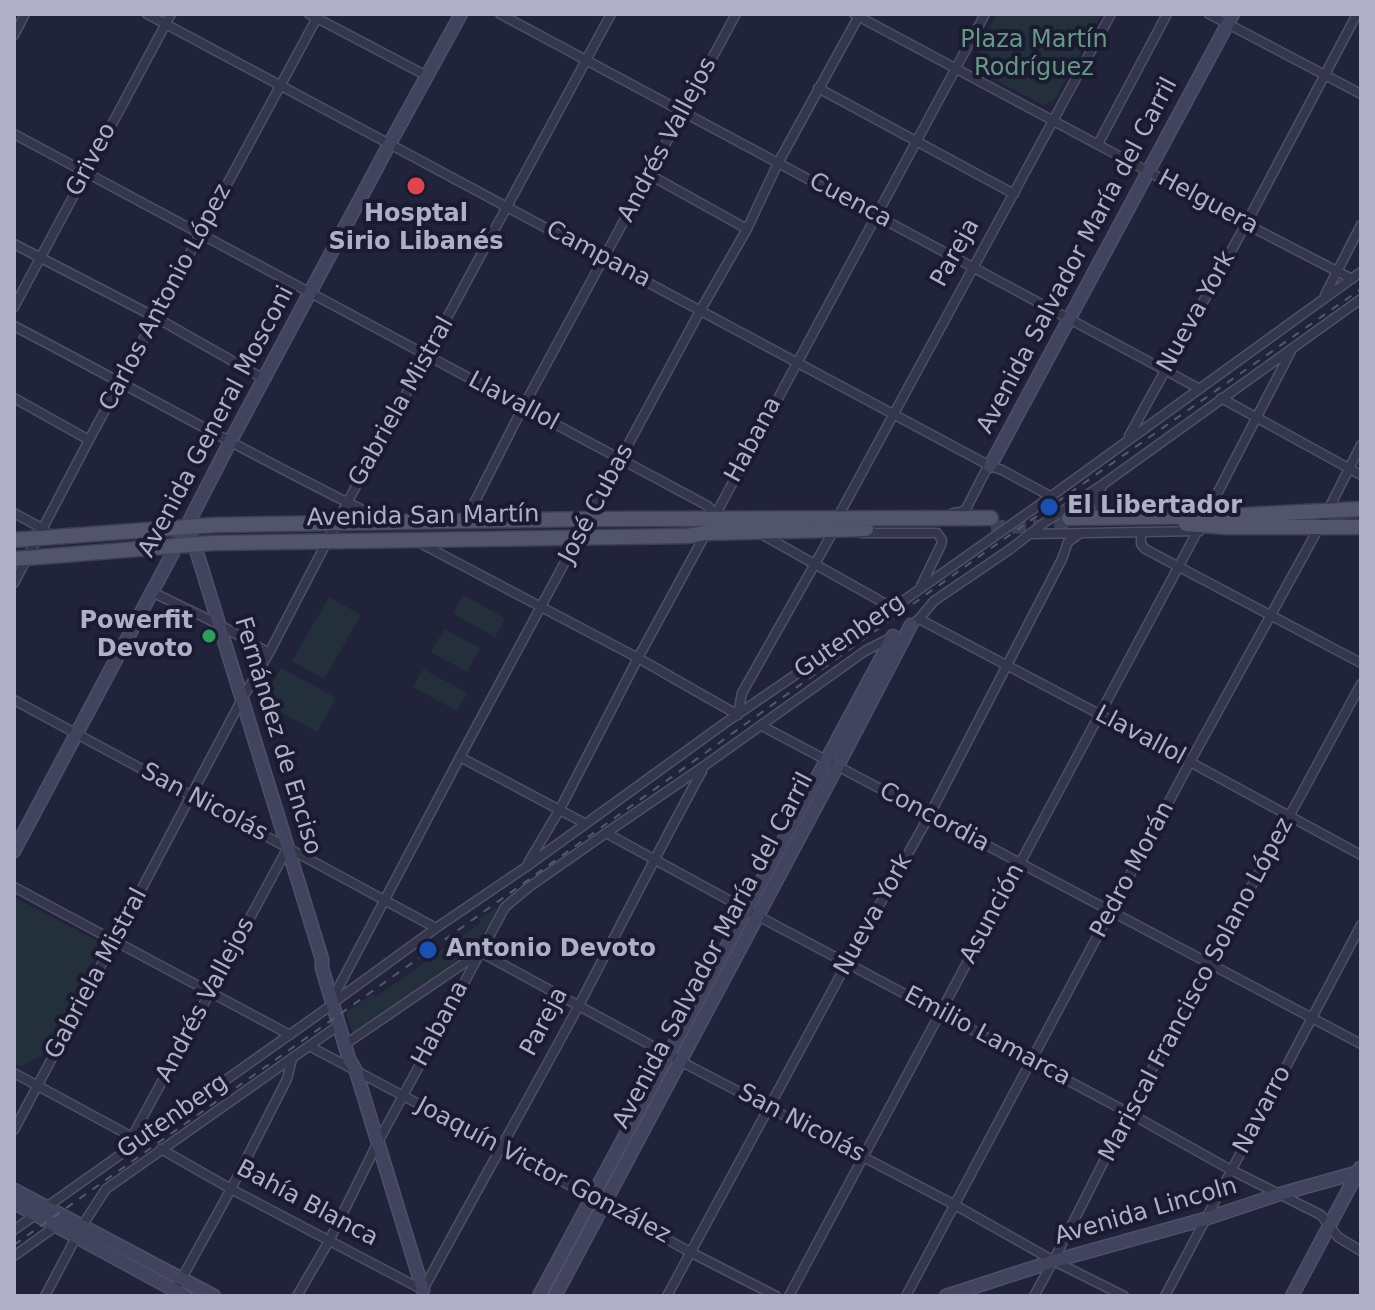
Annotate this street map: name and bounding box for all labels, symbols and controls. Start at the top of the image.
park label: Plaza Martín Rodríguez [960,27,1108,83]
street label: Andrés Vallejos [612,53,724,227]
street label: Avenida Salvador María del Carril [972,73,1184,439]
street label: Griveo [61,118,123,202]
street label: Helguera [1153,165,1263,241]
street label: Cuenca [804,167,896,235]
marker: Hosptal Sirio Libanés [405,175,427,197]
street label: Carlos Antonio López [94,180,238,416]
place label: Hosptal Sirio Libanés [329,201,503,257]
street label: Pareja [926,214,986,292]
street label: Campana [541,215,655,295]
street label: Nueva York [1152,246,1242,378]
street label: Avenida General Mosconi [133,281,301,563]
street label: Gabriela Mistral [344,312,460,492]
street label: Llavallol [463,366,563,438]
street label: Habana [720,392,788,488]
street label: José Cubas [554,439,640,569]
place label: El Libertador [1067,493,1242,521]
marker: El Libertador [1038,496,1060,518]
street label: Avenida San Martín [306,501,540,533]
street label: Gutenberg [789,589,911,685]
place label: Powerfit Devoto [79,608,193,664]
street label: Fernández de Enciso [227,614,327,858]
marker: Powerfit Devoto [200,627,218,645]
street label: Llavallol [1090,700,1190,772]
street label: San Nicolás [136,758,272,848]
street label: Avenida Salvador María del Carril [608,768,820,1134]
street label: Concordia [874,777,994,859]
street label: Pedro Morán [1085,797,1181,943]
street label: Mariscal Francisco Solano López [1094,813,1300,1167]
street label: Nueva York [829,849,919,981]
street label: Asunción [955,859,1031,969]
street label: Gabriela Mistral [40,884,154,1064]
street label: Andrés Vallejos [150,913,262,1087]
place label: Antonio Devoto [446,936,656,964]
marker: Antonio Devoto [417,939,439,961]
street label: Habana [407,976,475,1072]
street label: Emilio Lamarca [899,981,1075,1093]
street label: Pareja [515,983,575,1061]
street label: Navarro [1228,1061,1298,1159]
street label: Gutenberg [112,1069,234,1165]
street label: San Nicolás [733,1079,869,1169]
street label: Joaquín Victor González [411,1092,675,1250]
street label: Bahía Blanca [231,1155,383,1253]
street label: Avenida Lincoln [1051,1172,1241,1252]

